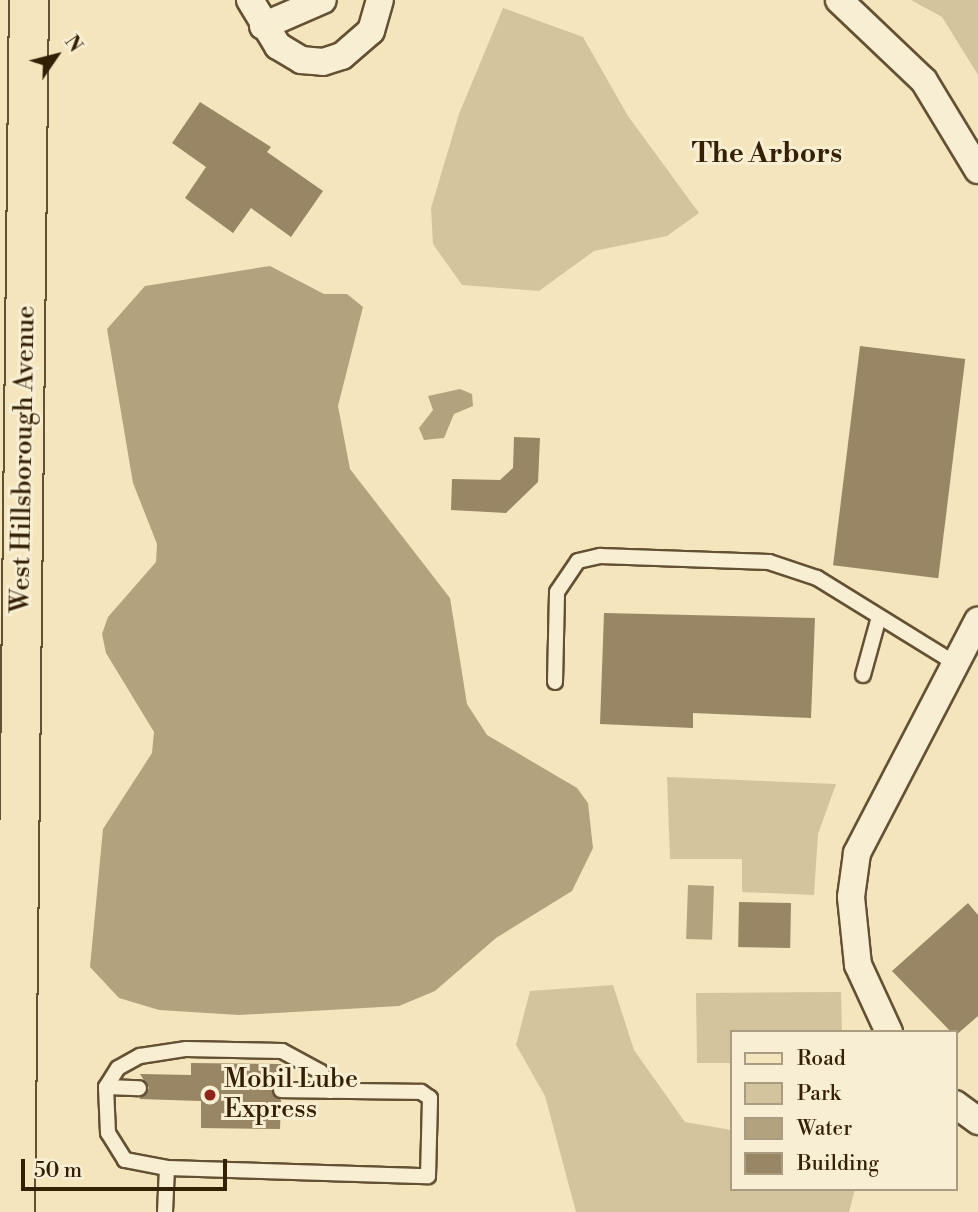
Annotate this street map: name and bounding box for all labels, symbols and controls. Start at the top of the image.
north arrow [21,21,91,91]
text: N [59,31,87,57]
district label: The Arbors [692,137,842,171]
street label: West Hillsborough Avenue [6,305,42,613]
legend [730,1030,957,1191]
text: Road [797,1046,846,1072]
place label: Mobil Lube Express [224,1064,358,1126]
text: Park [797,1081,841,1107]
marker: Mobil Lube Express [202,1087,218,1103]
text: Water [797,1116,852,1142]
scale bar [24,1146,231,1190]
text: Building [797,1151,879,1177]
text: 50 m [34,1158,82,1184]

